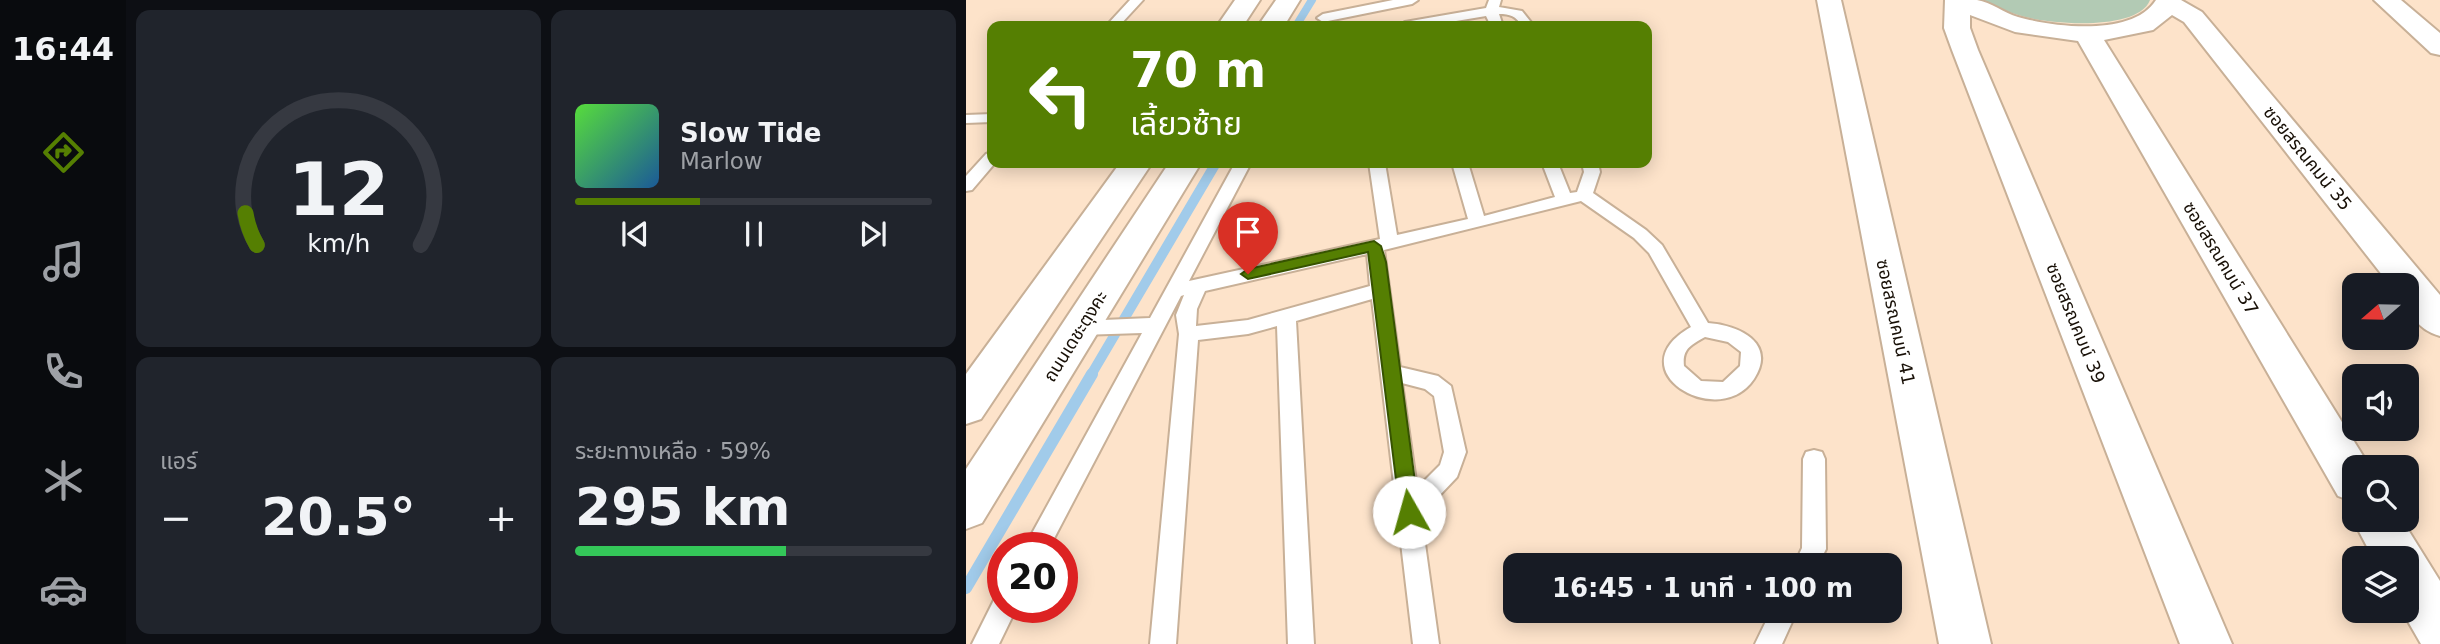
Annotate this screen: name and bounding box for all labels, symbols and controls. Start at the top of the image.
text: 16:44 [12,30,114,68]
text: 70 m [1130,42,1266,99]
icon: left [1015,49,1106,140]
street label: ซอยสรณคมน์ 35 [2259,102,2357,214]
text: เลี้ยวซ้าย [1130,105,1242,143]
text: Slow Tide [680,118,821,148]
icon: directions [39,128,88,177]
text: 12 [288,147,389,232]
text: Marlow [680,148,763,174]
street label: ซอยสรณคมน์ 37 [2179,198,2263,318]
pin [1218,202,1278,274]
icon: arrive [1229,213,1267,251]
icon: previous [616,215,654,253]
icon: pause [735,215,773,253]
icon: next [854,215,892,253]
text: km/h [307,229,370,258]
icon: music [39,237,88,286]
street label: ซอยสรณคมน์ 41 [1872,257,1920,387]
street label: ซอยสรณคมน์ 39 [2042,260,2110,386]
north arrow [2342,273,2418,350]
map controls [2342,273,2419,623]
street label: ถนนเดชะตุงคะ [1039,287,1112,386]
icon: phone [39,347,88,396]
button: sound [2342,364,2419,441]
text: ระยะทางเหลือ · 59% [575,438,771,464]
text: แอร์ [160,448,197,474]
button: search [2342,455,2419,532]
icon: climate [39,456,88,505]
position arrow [1372,475,1446,549]
text: 295 km [575,477,790,537]
text: 20.5° [261,487,416,547]
text: − [160,496,192,540]
text: + [485,496,517,540]
speed limit sign: 20 [987,532,1078,623]
button: layers [2342,546,2419,623]
icon: car [39,565,88,614]
text: 16:45 · 1 นาที · 100 m [1552,573,1853,603]

